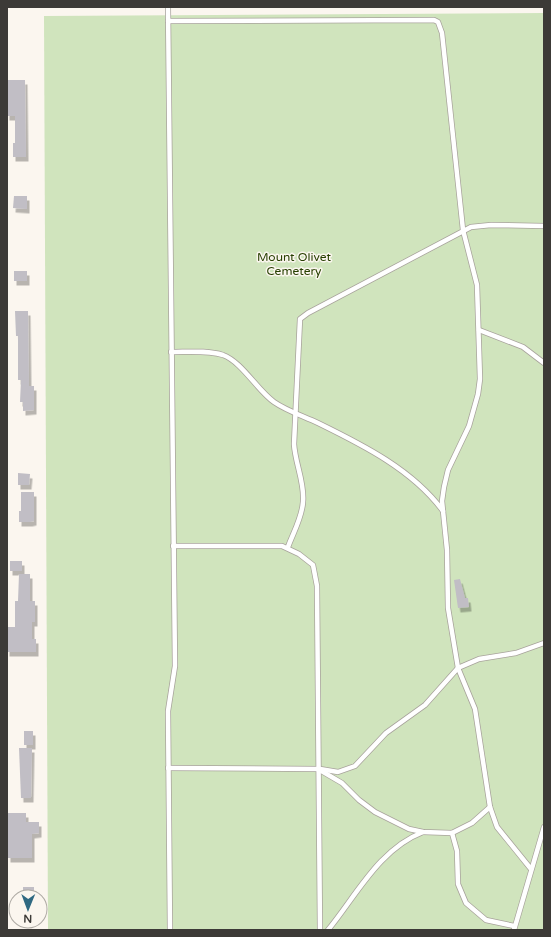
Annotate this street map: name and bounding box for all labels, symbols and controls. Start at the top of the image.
park label: Mount Olivet Cemetery [257,250,331,278]
north arrow [8,889,48,929]
text: N [23,912,32,925]

